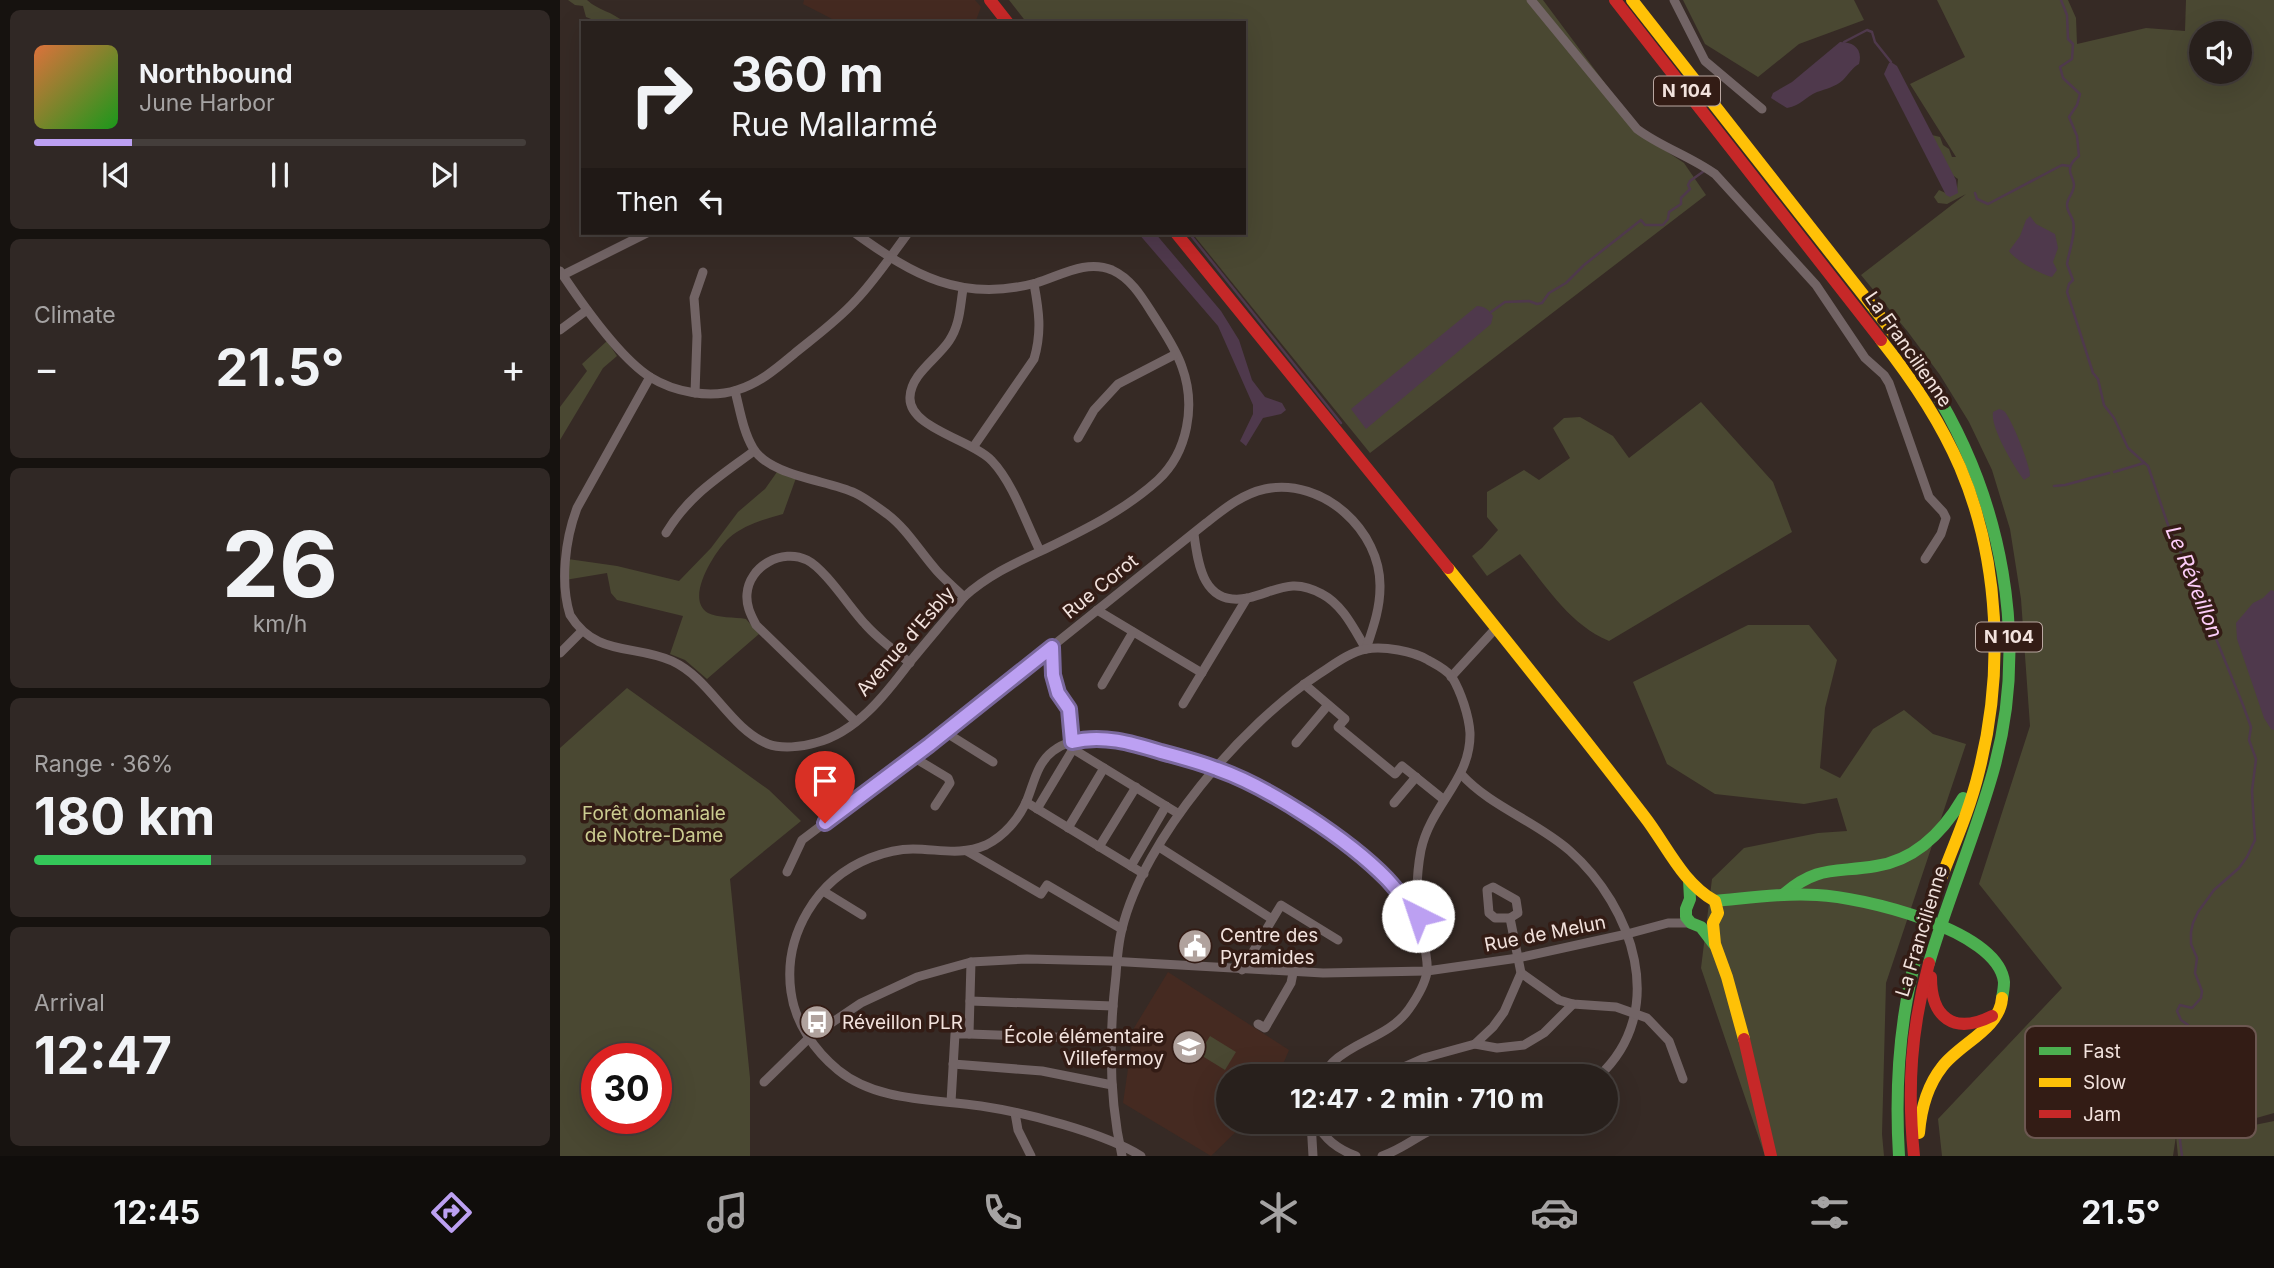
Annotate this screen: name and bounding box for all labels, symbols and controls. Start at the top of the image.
map controls [2189,21,2252,84]
button: sound [2189,21,2252,84]
text: 360 m [731,45,884,104]
icon: right [616,49,707,140]
text: Northbound [139,58,293,89]
road number: N 104 [1654,76,1720,106]
text: June Harbor [139,89,275,117]
text: Rue Mallarmé [731,105,938,144]
icon: previous [97,156,135,194]
icon: pause [261,156,299,194]
icon: next [425,156,463,194]
icon: left [693,182,731,220]
text: Then [616,186,679,217]
street label: La Francilienne [1860,287,1957,411]
text: Climate [34,301,116,329]
text: 21.5° [215,336,345,399]
text: − [34,345,59,391]
text: + [501,345,526,391]
text: 26 [222,509,338,619]
water label: Le Réveillon [2161,522,2228,641]
street label: Rue Corot [1058,549,1142,624]
street label: Avenue d'Esbly [851,582,959,701]
text: km/h [253,610,307,638]
road number: N 104 [1976,622,2042,652]
text: Range · 36% [34,750,173,778]
pin [795,751,855,823]
icon: arrive [806,762,844,800]
text: 180 km [34,785,215,848]
park label: Forêt domaniale de Notre-Dame [582,802,726,847]
street label: La Francilienne [1891,863,1952,999]
position arrow [1381,879,1455,953]
street label: Rue de Melun [1482,910,1608,957]
place label: Centre des Pyramides [1220,924,1318,969]
public building icon: Centre des Pyramides [1176,927,1214,965]
text: Arrival [34,989,105,1017]
bus stop icon: Réveillon PLR [798,1003,836,1041]
place label: Réveillon PLR [842,1011,963,1034]
text: 12:47 [34,1024,172,1087]
place label: École élémentaire Villefermoy [1004,1024,1164,1070]
legend [2025,1026,2256,1138]
school or university icon: École élémentaire Villefermoy [1170,1028,1208,1066]
text: Fast [2083,1040,2121,1063]
speed limit sign: 30 [581,1043,672,1134]
text: Slow [2083,1071,2126,1094]
text: 12:47 · 2 min · 710 m [1290,1083,1544,1114]
text: Jam [2083,1103,2121,1126]
icon: directions [427,1188,476,1237]
icon: music [703,1188,752,1237]
icon: phone [978,1188,1027,1237]
icon: climate [1254,1188,1303,1237]
icon: car [1530,1188,1579,1237]
icon: filters [1805,1188,1854,1237]
text: 12:45 [113,1193,200,1232]
text: 21.5° [2081,1193,2161,1232]

